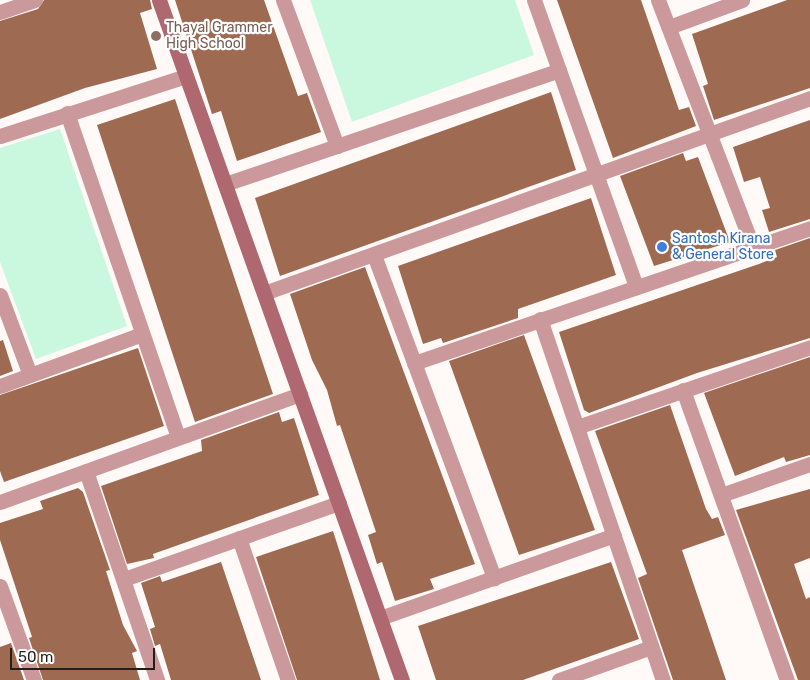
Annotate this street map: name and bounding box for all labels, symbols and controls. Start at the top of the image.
place label: Thayal Grammer High School [166,20,272,52]
marker: Thayal Grammer High School [150,30,162,42]
place label: Santosh Kirana & General Store [672,231,774,264]
marker: Santosh Kirana & General Store [656,241,668,253]
scale bar [12,638,158,670]
text: 50 m [18,648,53,666]

